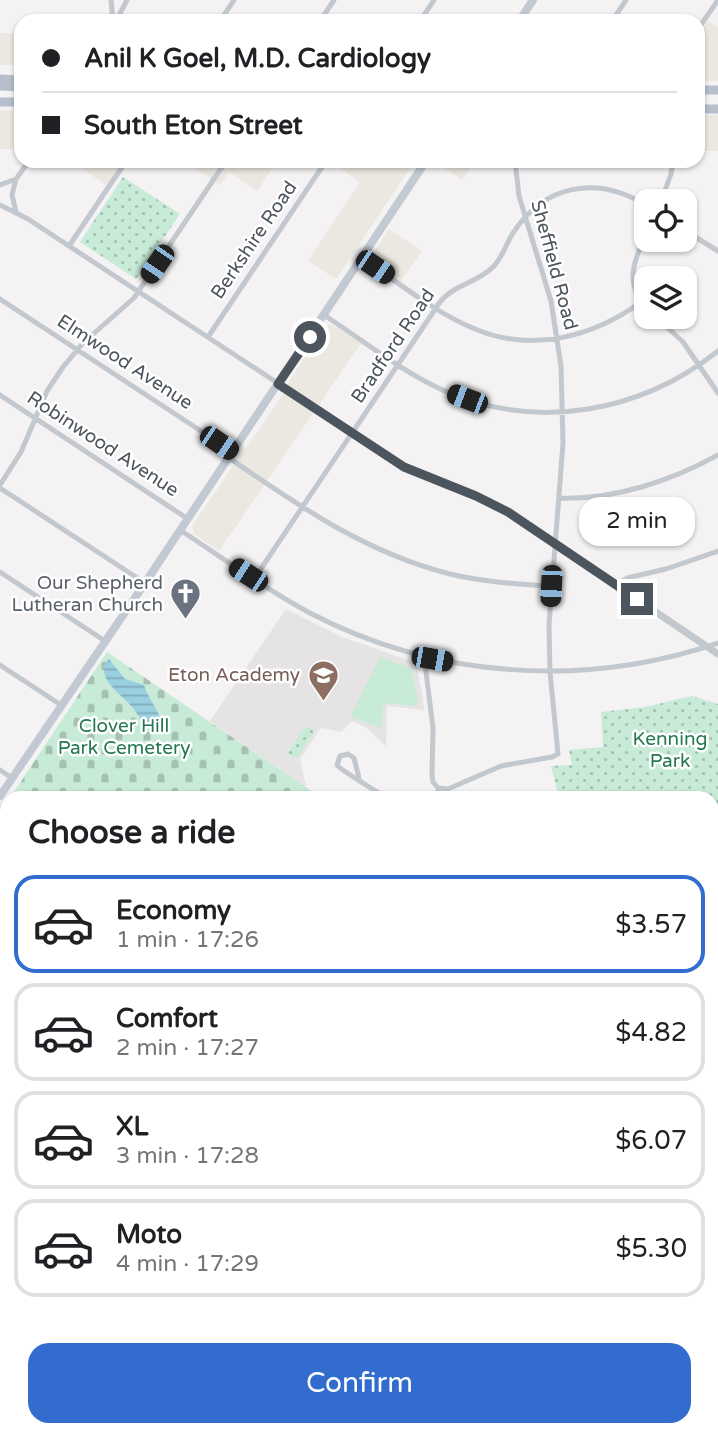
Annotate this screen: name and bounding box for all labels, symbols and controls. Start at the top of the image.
text: Anil K Goel, M.D. Cardiology [84,43,431,74]
text: South Eton Street [84,110,303,141]
street label: Berkshire Road [207,177,301,303]
map controls [634,189,697,329]
button: locate [634,189,697,252]
street label: Sheffield Road [526,198,582,332]
car [137,241,178,287]
car [352,247,399,287]
button: layers [634,266,697,329]
street label: Bradford Road [347,285,439,407]
street label: Elmwood Avenue [53,310,197,414]
route start [294,321,326,353]
car [444,382,491,416]
street label: Robinwood Avenue [23,387,183,501]
car [196,423,243,463]
callout: 2 min [579,498,695,546]
text: 2 min [606,507,668,535]
car [225,555,272,595]
car [540,564,563,608]
place label: Our Shepherd Lutheran Church [11,572,163,616]
church icon: Our Shepherd Lutheran Church [169,577,203,621]
route end [621,583,653,615]
car [410,645,455,673]
school or university icon: Eton Academy [306,658,340,702]
place label: Eton Academy [168,664,300,686]
park label: Clover Hill Park Cemetery [58,715,190,759]
park label: Kenning Park [633,728,707,772]
text: Choose a ride [28,814,235,852]
icon: car [32,893,95,956]
text: Economy [116,895,231,926]
text: $3.57 [615,909,687,940]
text: 1 min · 17:26 [116,926,259,954]
icon: car [32,1001,95,1064]
text: Comfort [116,1003,218,1034]
text: $4.82 [615,1017,687,1048]
text: 2 min · 17:27 [116,1034,259,1062]
icon: car [32,1109,95,1172]
text: XL [116,1111,148,1142]
text: $6.07 [615,1125,687,1156]
text: 3 min · 17:28 [116,1142,259,1170]
icon: car [32,1217,95,1280]
text: Moto [116,1219,182,1250]
text: $5.30 [615,1233,687,1264]
text: 4 min · 17:29 [116,1250,259,1278]
button: Confirm [28,1343,691,1423]

